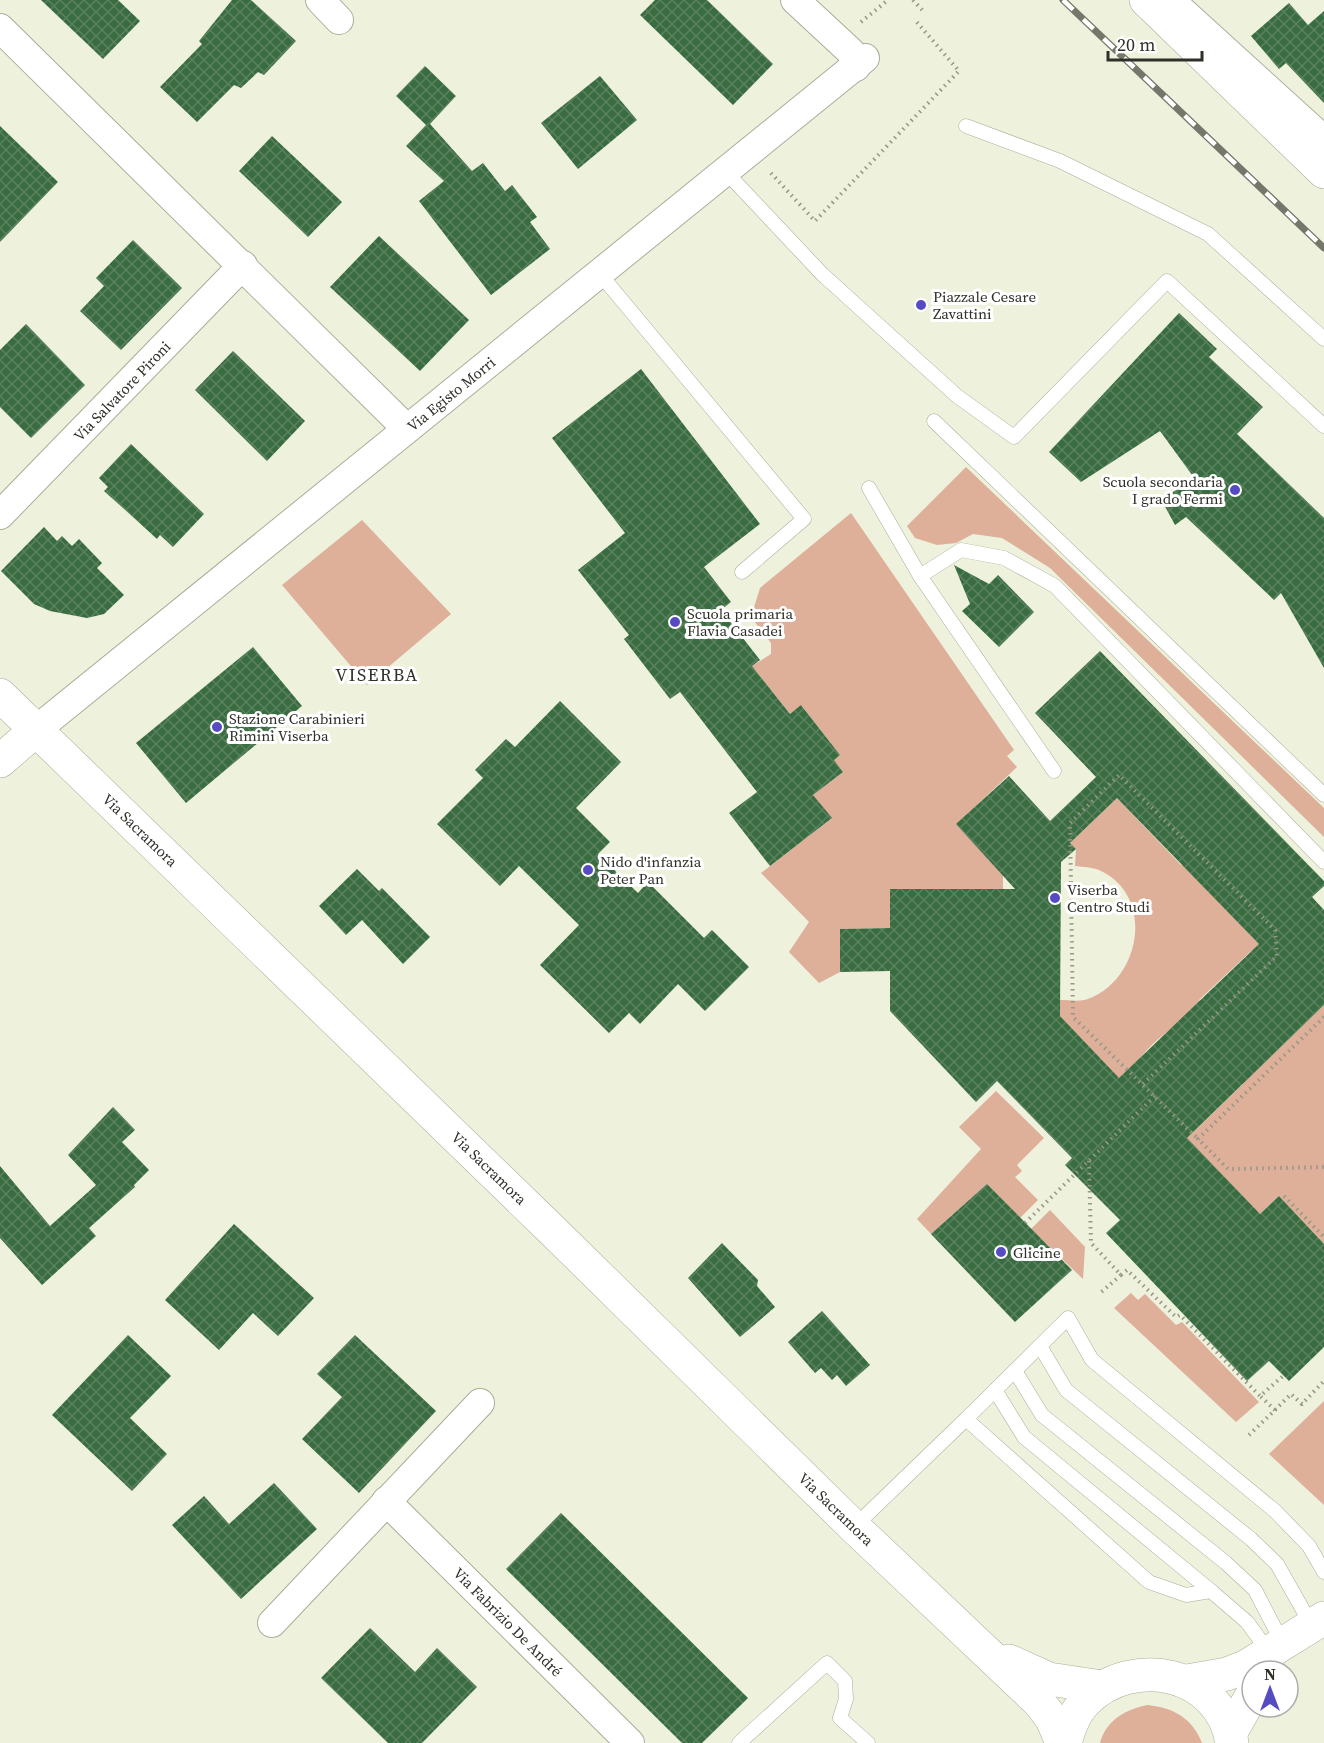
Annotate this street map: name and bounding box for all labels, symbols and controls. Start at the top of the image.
scale bar [1108,24,1202,62]
text: 20 m [1117,32,1155,57]
place label: Piazzale Cesare Zavattini [933,286,1036,324]
marker: Piazzale Cesare Zavattini [914,298,928,312]
street label: Via Salvatore Pironi [69,336,175,446]
street label: Via Egisto Morri [402,352,500,436]
place label: Scuola secondaria I grado Fermi [1103,471,1223,509]
marker: Scuola secondaria I grado Fermi [1228,483,1242,497]
place label: Scuola primaria Flavia Casadei [687,603,794,641]
marker: Scuola primaria Flavia Casadei [668,615,682,629]
district label: VISERBA [335,662,419,687]
place label: Stazione Carabinieri Rimini Viserba [229,708,365,746]
marker: Stazione Carabinieri Rimini Viserba [210,720,224,734]
street label: Via Sacramora [98,789,183,872]
place label: Nido d'infanzia Peter Pan [600,851,702,889]
marker: Nido d'infanzia Peter Pan [581,863,595,877]
place label: Viserba Centro Studi [1067,879,1150,917]
marker: Viserba Centro Studi [1048,891,1062,905]
street label: Via Sacramora [447,1127,532,1210]
place label: Glicine [1013,1242,1061,1263]
marker: Glicine [994,1245,1008,1259]
street label: Via Sacramora [794,1468,879,1551]
street label: Via Fabrizio De André [449,1563,568,1682]
north arrow [1240,1659,1300,1719]
text: N [1264,1663,1276,1685]

